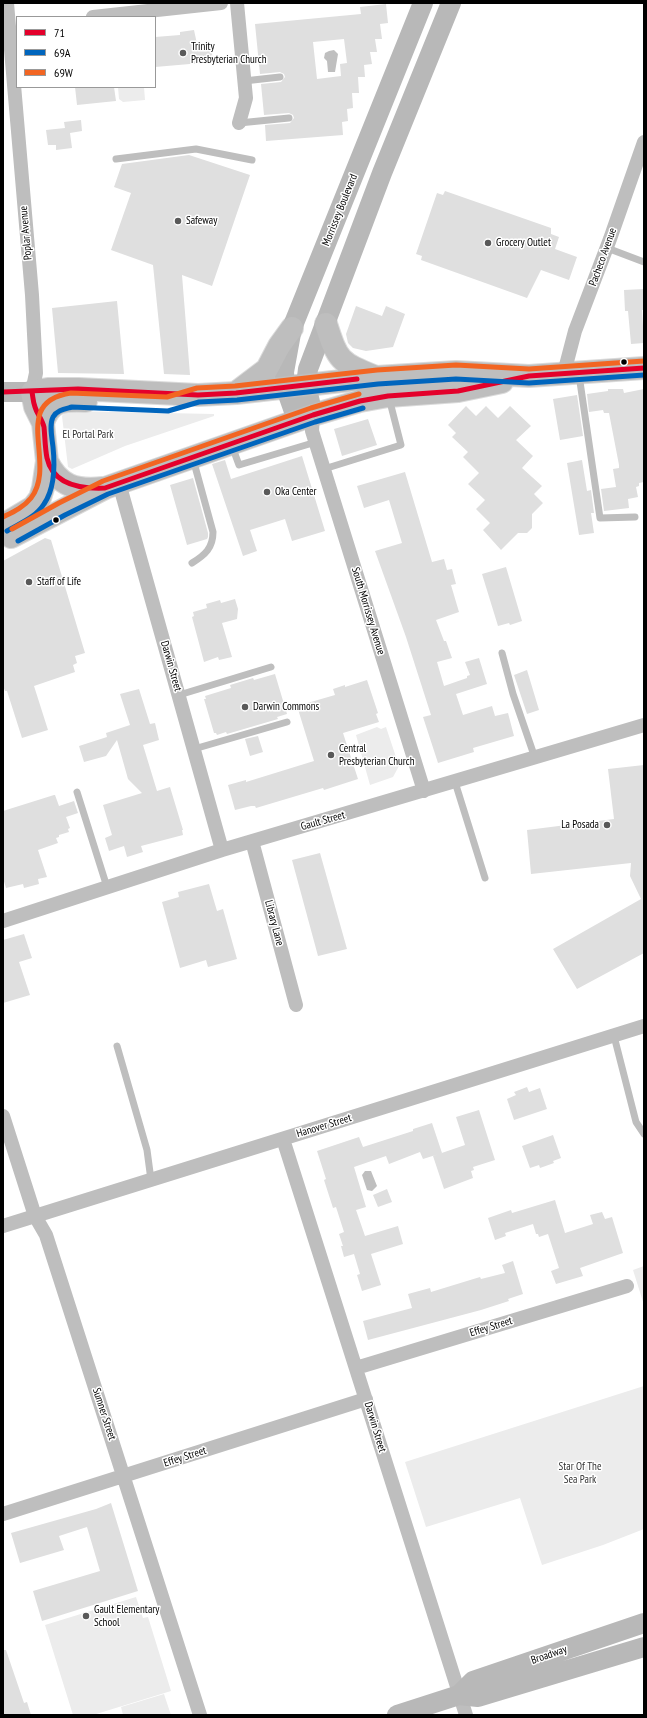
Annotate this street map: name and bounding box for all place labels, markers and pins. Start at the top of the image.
place label: Trinity Presbyterian Church [191,40,267,66]
marker: Trinity Presbyterian Church [178,48,188,58]
place label: Safeway [186,214,217,228]
marker: Safeway [173,216,183,226]
place label: Grocery Outlet [496,236,551,250]
marker: Grocery Outlet [483,238,493,248]
unlabelled marker [619,357,629,367]
place label: Oka Center [275,485,317,499]
marker: Oka Center [262,487,272,497]
unlabelled marker [51,515,61,525]
place label: Staff of Life [37,575,81,589]
marker: Staff of Life [24,577,34,587]
place label: Darwin Commons [253,700,319,714]
marker: Darwin Commons [240,702,250,712]
place label: Central Presbyterian Church [339,742,415,768]
marker: Central Presbyterian Church [326,750,336,760]
place label: La Posada [561,818,599,832]
marker: La Posada [602,820,612,830]
place label: Gault Elementary School [94,1603,159,1629]
marker: Gault Elementary School [81,1611,91,1621]

